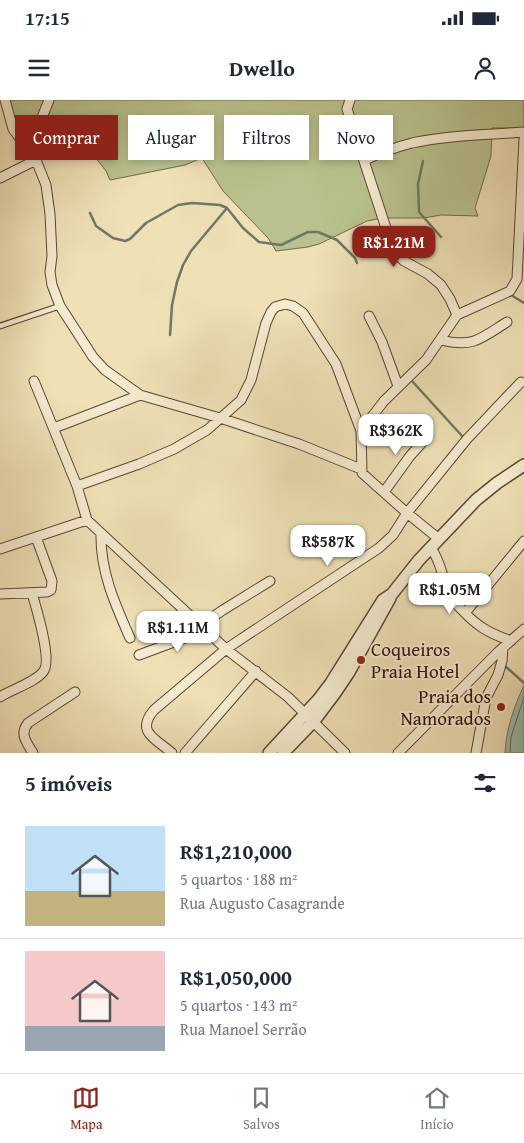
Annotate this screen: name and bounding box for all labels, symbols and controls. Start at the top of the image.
text: 17:15 [25,4,70,32]
text: Dwello [229,52,295,84]
icon: menu [25,54,53,82]
icon: person [471,54,499,82]
chip: Comprar [15,115,118,160]
chip: Alugar [128,115,214,160]
chip: Filtros [224,115,309,160]
chip: Novo [319,115,393,160]
pin: R$1.21M [348,226,440,268]
text: R$1.21M [363,230,425,254]
pin: R$362K [355,414,437,456]
text: R$362K [369,418,423,442]
pin: R$587K [287,524,369,567]
text: R$587K [301,529,355,553]
pin: R$1.05M [404,572,496,615]
text: R$1.05M [419,577,481,601]
pin: R$1.11M [132,610,224,653]
text: R$1.11M [147,615,209,639]
place label: Coqueiros Praia Hotel [371,635,460,685]
marker: Coqueiros Praia Hotel [355,654,367,666]
place label: Praia dos Namorados [400,682,491,732]
marker: Praia dos Namorados [495,701,507,713]
text: 5 imóveis [25,768,112,799]
icon: filters [471,769,499,797]
text: R$1,210,000 [180,836,292,867]
icon: home [65,846,125,906]
text: 5 quartos · 188 m² [180,867,297,891]
text: Rua Augusto Casagrande [180,891,345,915]
text: R$1,050,000 [180,962,292,993]
icon: home [65,971,125,1031]
text: 5 quartos · 143 m² [180,993,297,1017]
text: Rua Manoel Serrão [180,1017,307,1041]
tab: Mapa [70,1084,103,1134]
tab: Salvos [243,1084,280,1134]
tab: Início [420,1084,454,1134]

